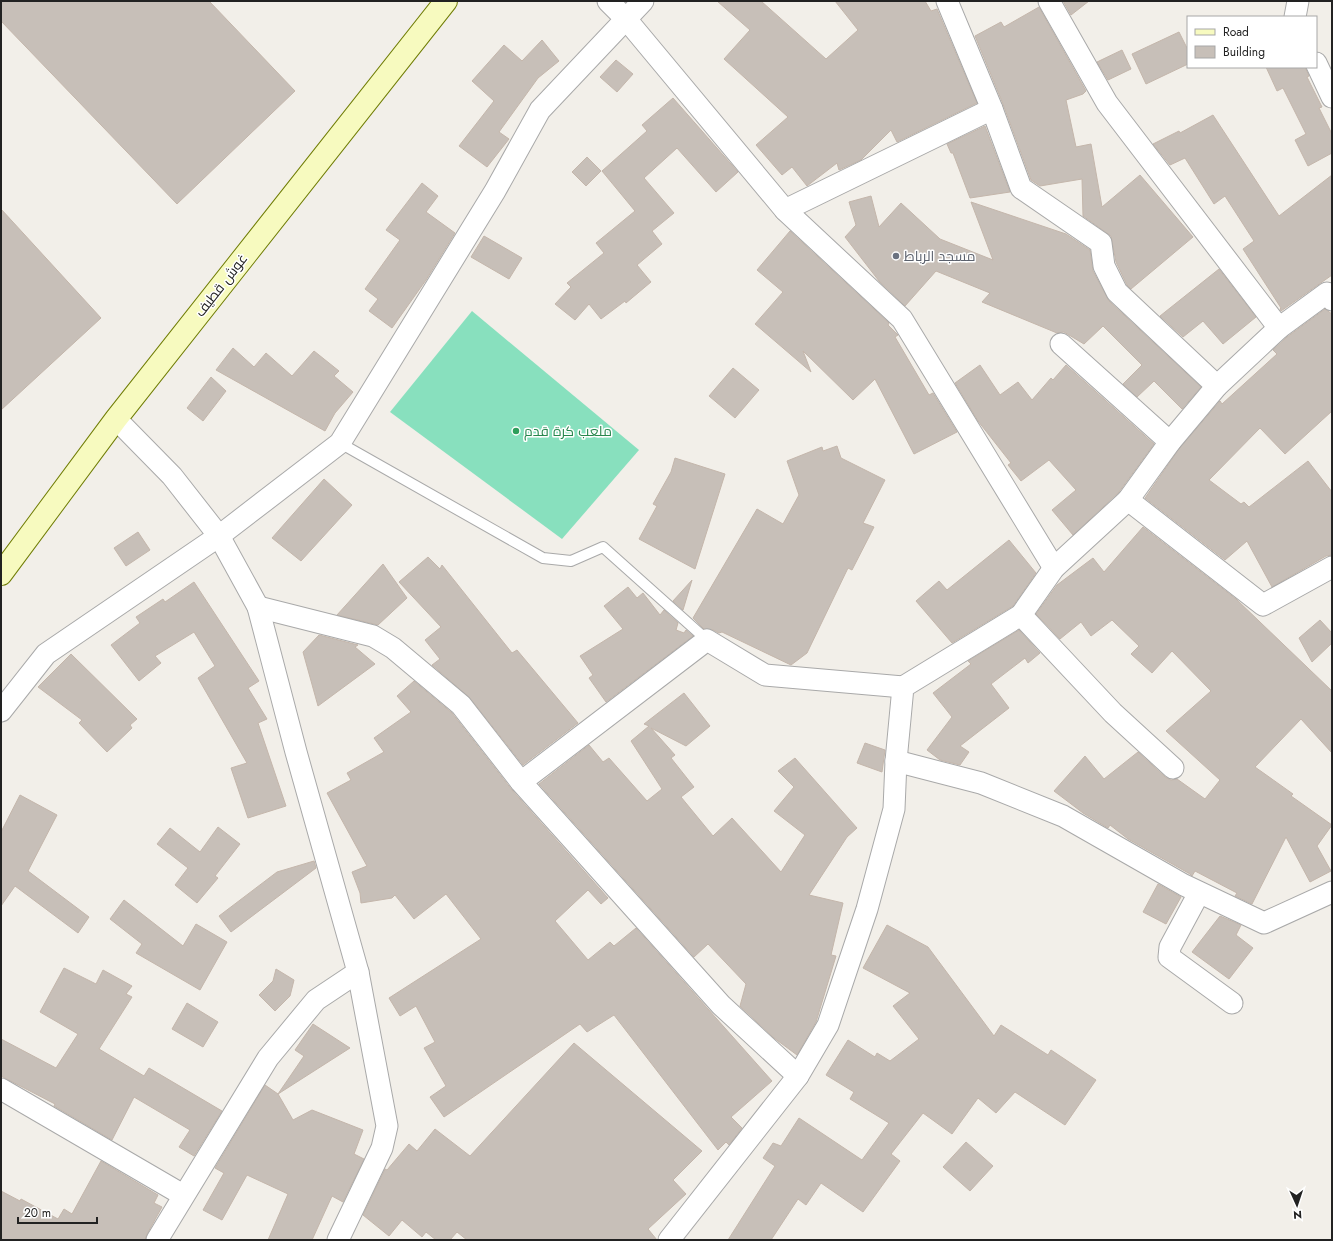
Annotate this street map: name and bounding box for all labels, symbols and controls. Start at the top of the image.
legend [1187,16,1317,68]
text: Road [1223,23,1249,41]
text: Building [1223,43,1265,61]
place label: مسجد الرباط [904,246,976,266]
street label: غوش قطيف [190,249,252,321]
marker: مسجد الرباط [891,251,901,261]
place label: ملعب كرة قدم [524,421,612,441]
marker: ملعب كرة قدم [511,426,521,436]
north arrow [1277,1185,1317,1225]
scale bar [18,1199,97,1225]
text: 20 m [24,1204,51,1222]
text: N [1293,1207,1302,1223]

